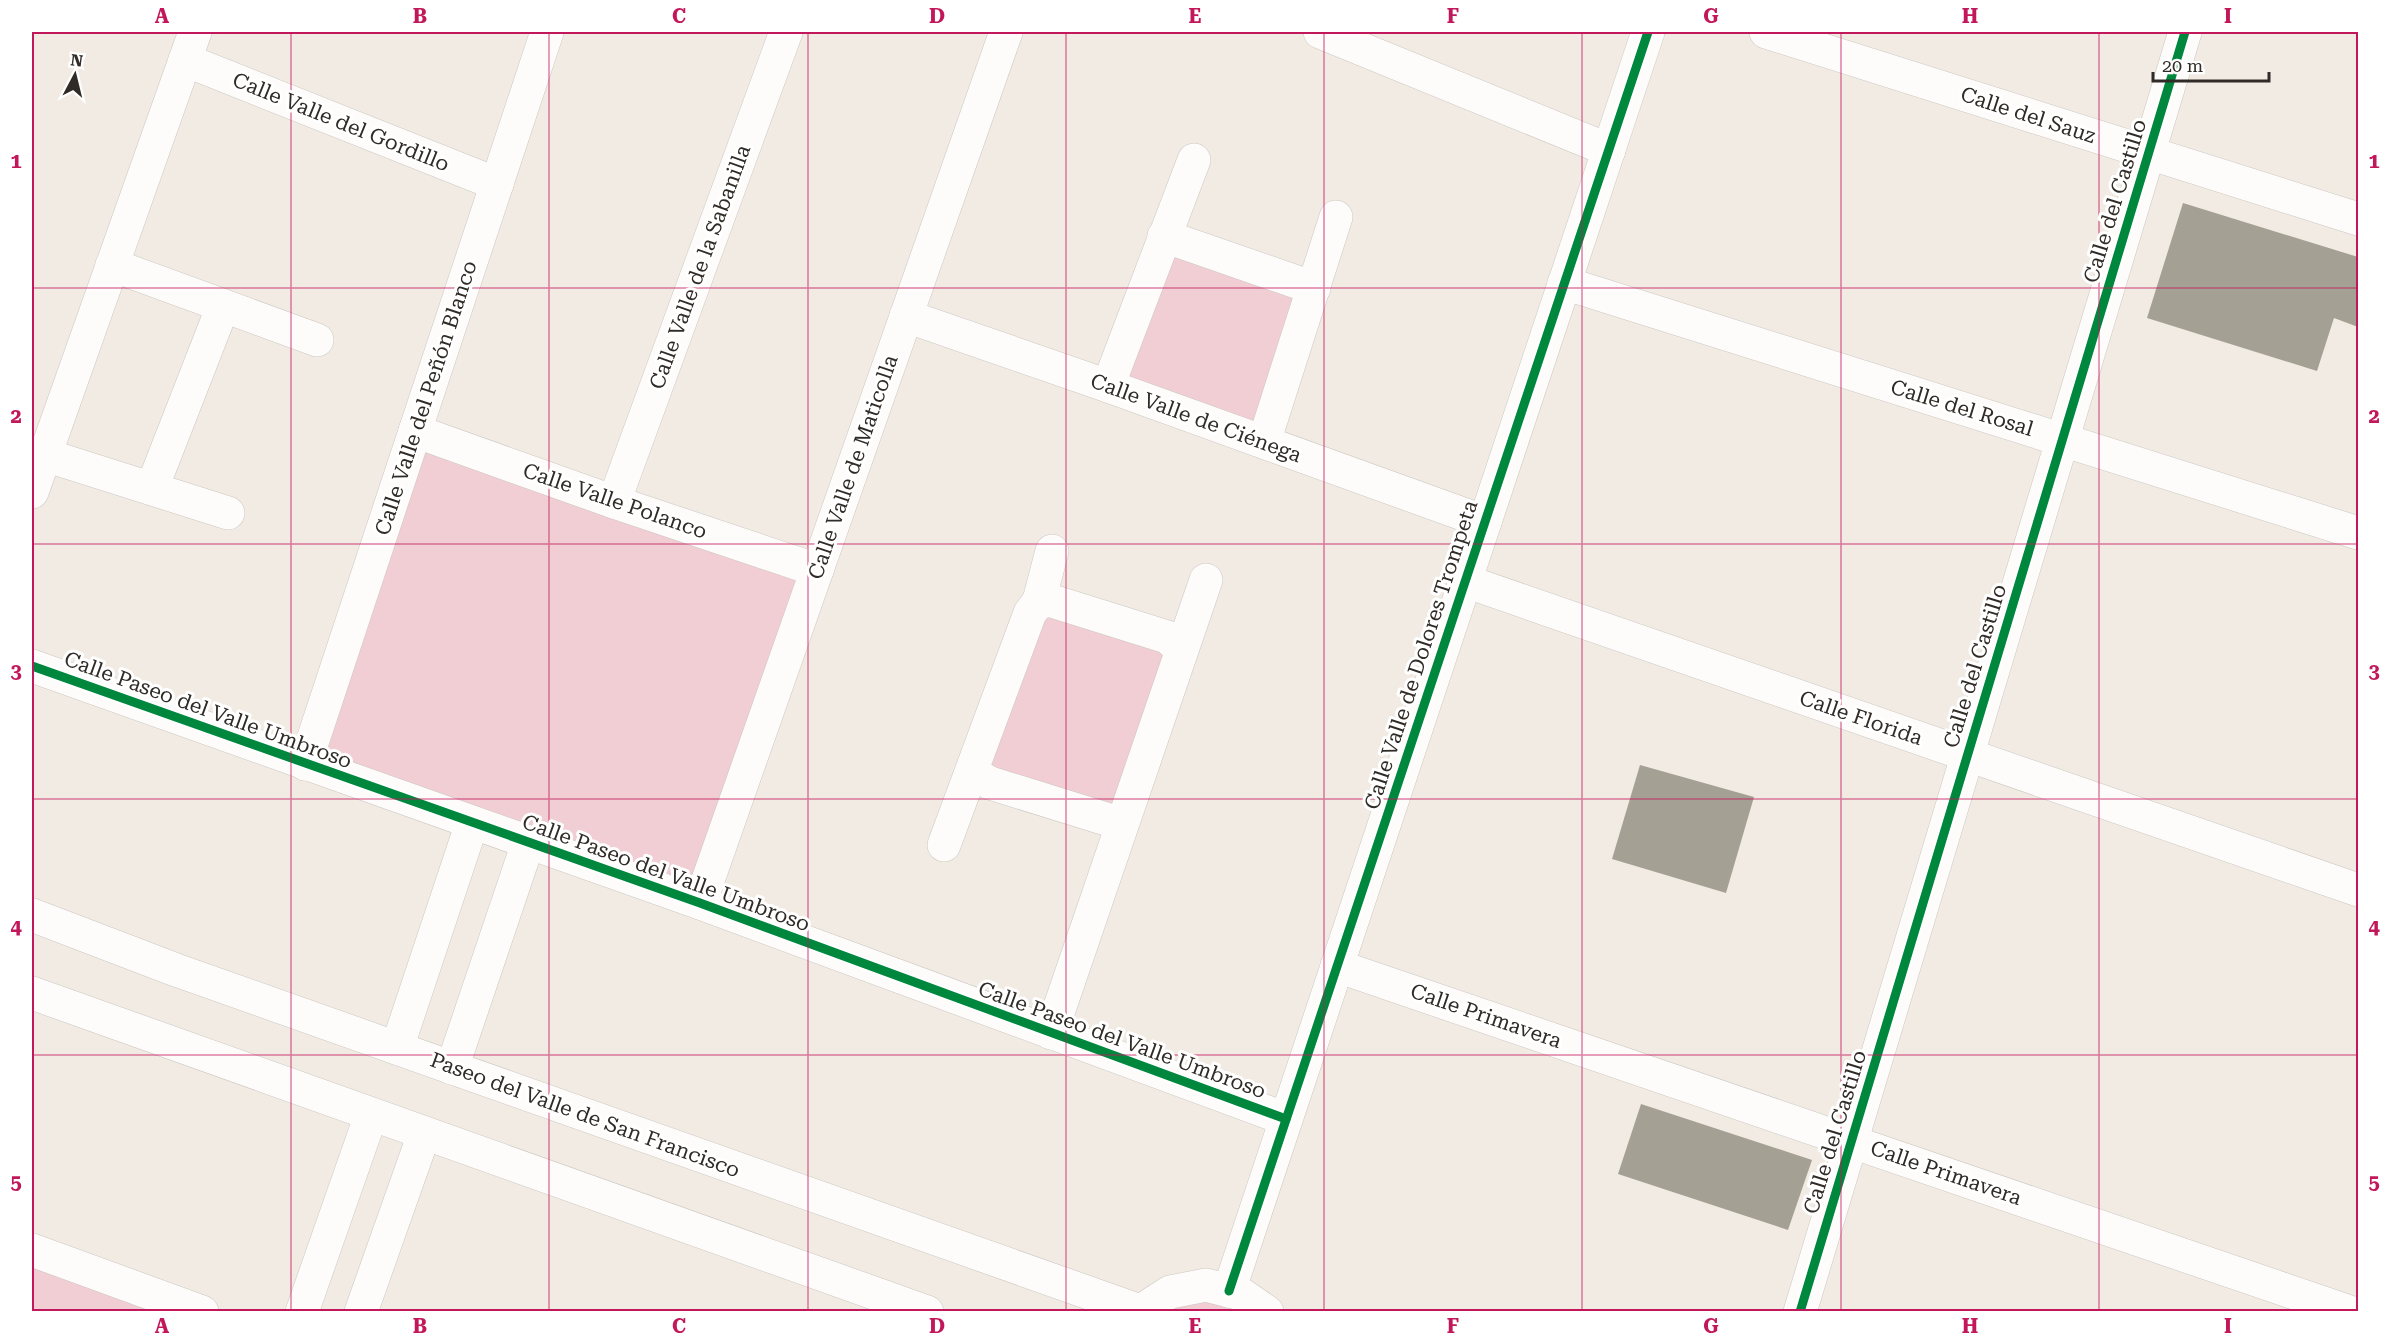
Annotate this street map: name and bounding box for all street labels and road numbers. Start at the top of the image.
street label: Calle Valle del Gordillo [229,68,453,176]
street label: Calle del Sauz [1958,82,2099,148]
street label: Calle del Castillo [2079,116,2151,286]
street label: Calle Valle de la Sabanilla [645,141,756,392]
street label: Calle Valle del Peñón Blanco [370,258,482,538]
street label: Calle Valle de Maticolla [803,351,903,582]
street label: Calle Valle de Ciénega [1087,369,1305,468]
street label: Calle del Rosal [1888,375,2037,441]
street label: Calle Valle Polanco [520,458,710,544]
street label: Calle Valle de Dolores Trompeta [1360,497,1483,813]
street label: Calle del Castillo [1939,581,2011,751]
street label: Calle Paseo del Valle Umbroso [61,647,355,773]
street label: Calle Florida [1796,686,1926,750]
street label: Calle Paseo del Valle Umbroso [519,810,813,936]
street label: Calle Paseo del Valle Umbroso [975,977,1269,1103]
street label: Calle Primavera [1407,979,1565,1053]
street label: Calle del Castillo [1799,1047,1871,1217]
street label: Paseo del Valle de San Francisco [427,1048,743,1182]
street label: Calle Primavera [1867,1136,2025,1210]

